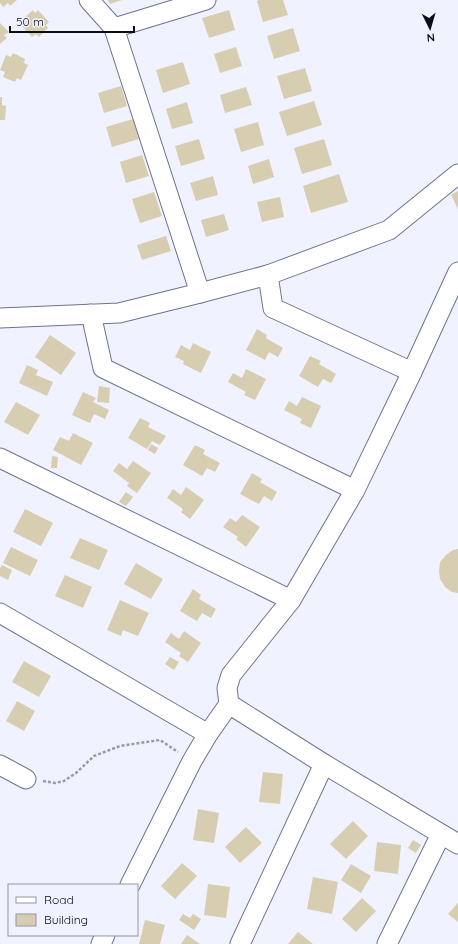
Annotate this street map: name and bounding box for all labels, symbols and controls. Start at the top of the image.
scale bar [10,8,134,34]
north arrow [410,8,450,48]
text: 50 m [16,14,44,29]
text: N [426,31,436,45]
legend [8,884,138,936]
text: Road [44,892,74,907]
text: Building [44,912,88,927]

